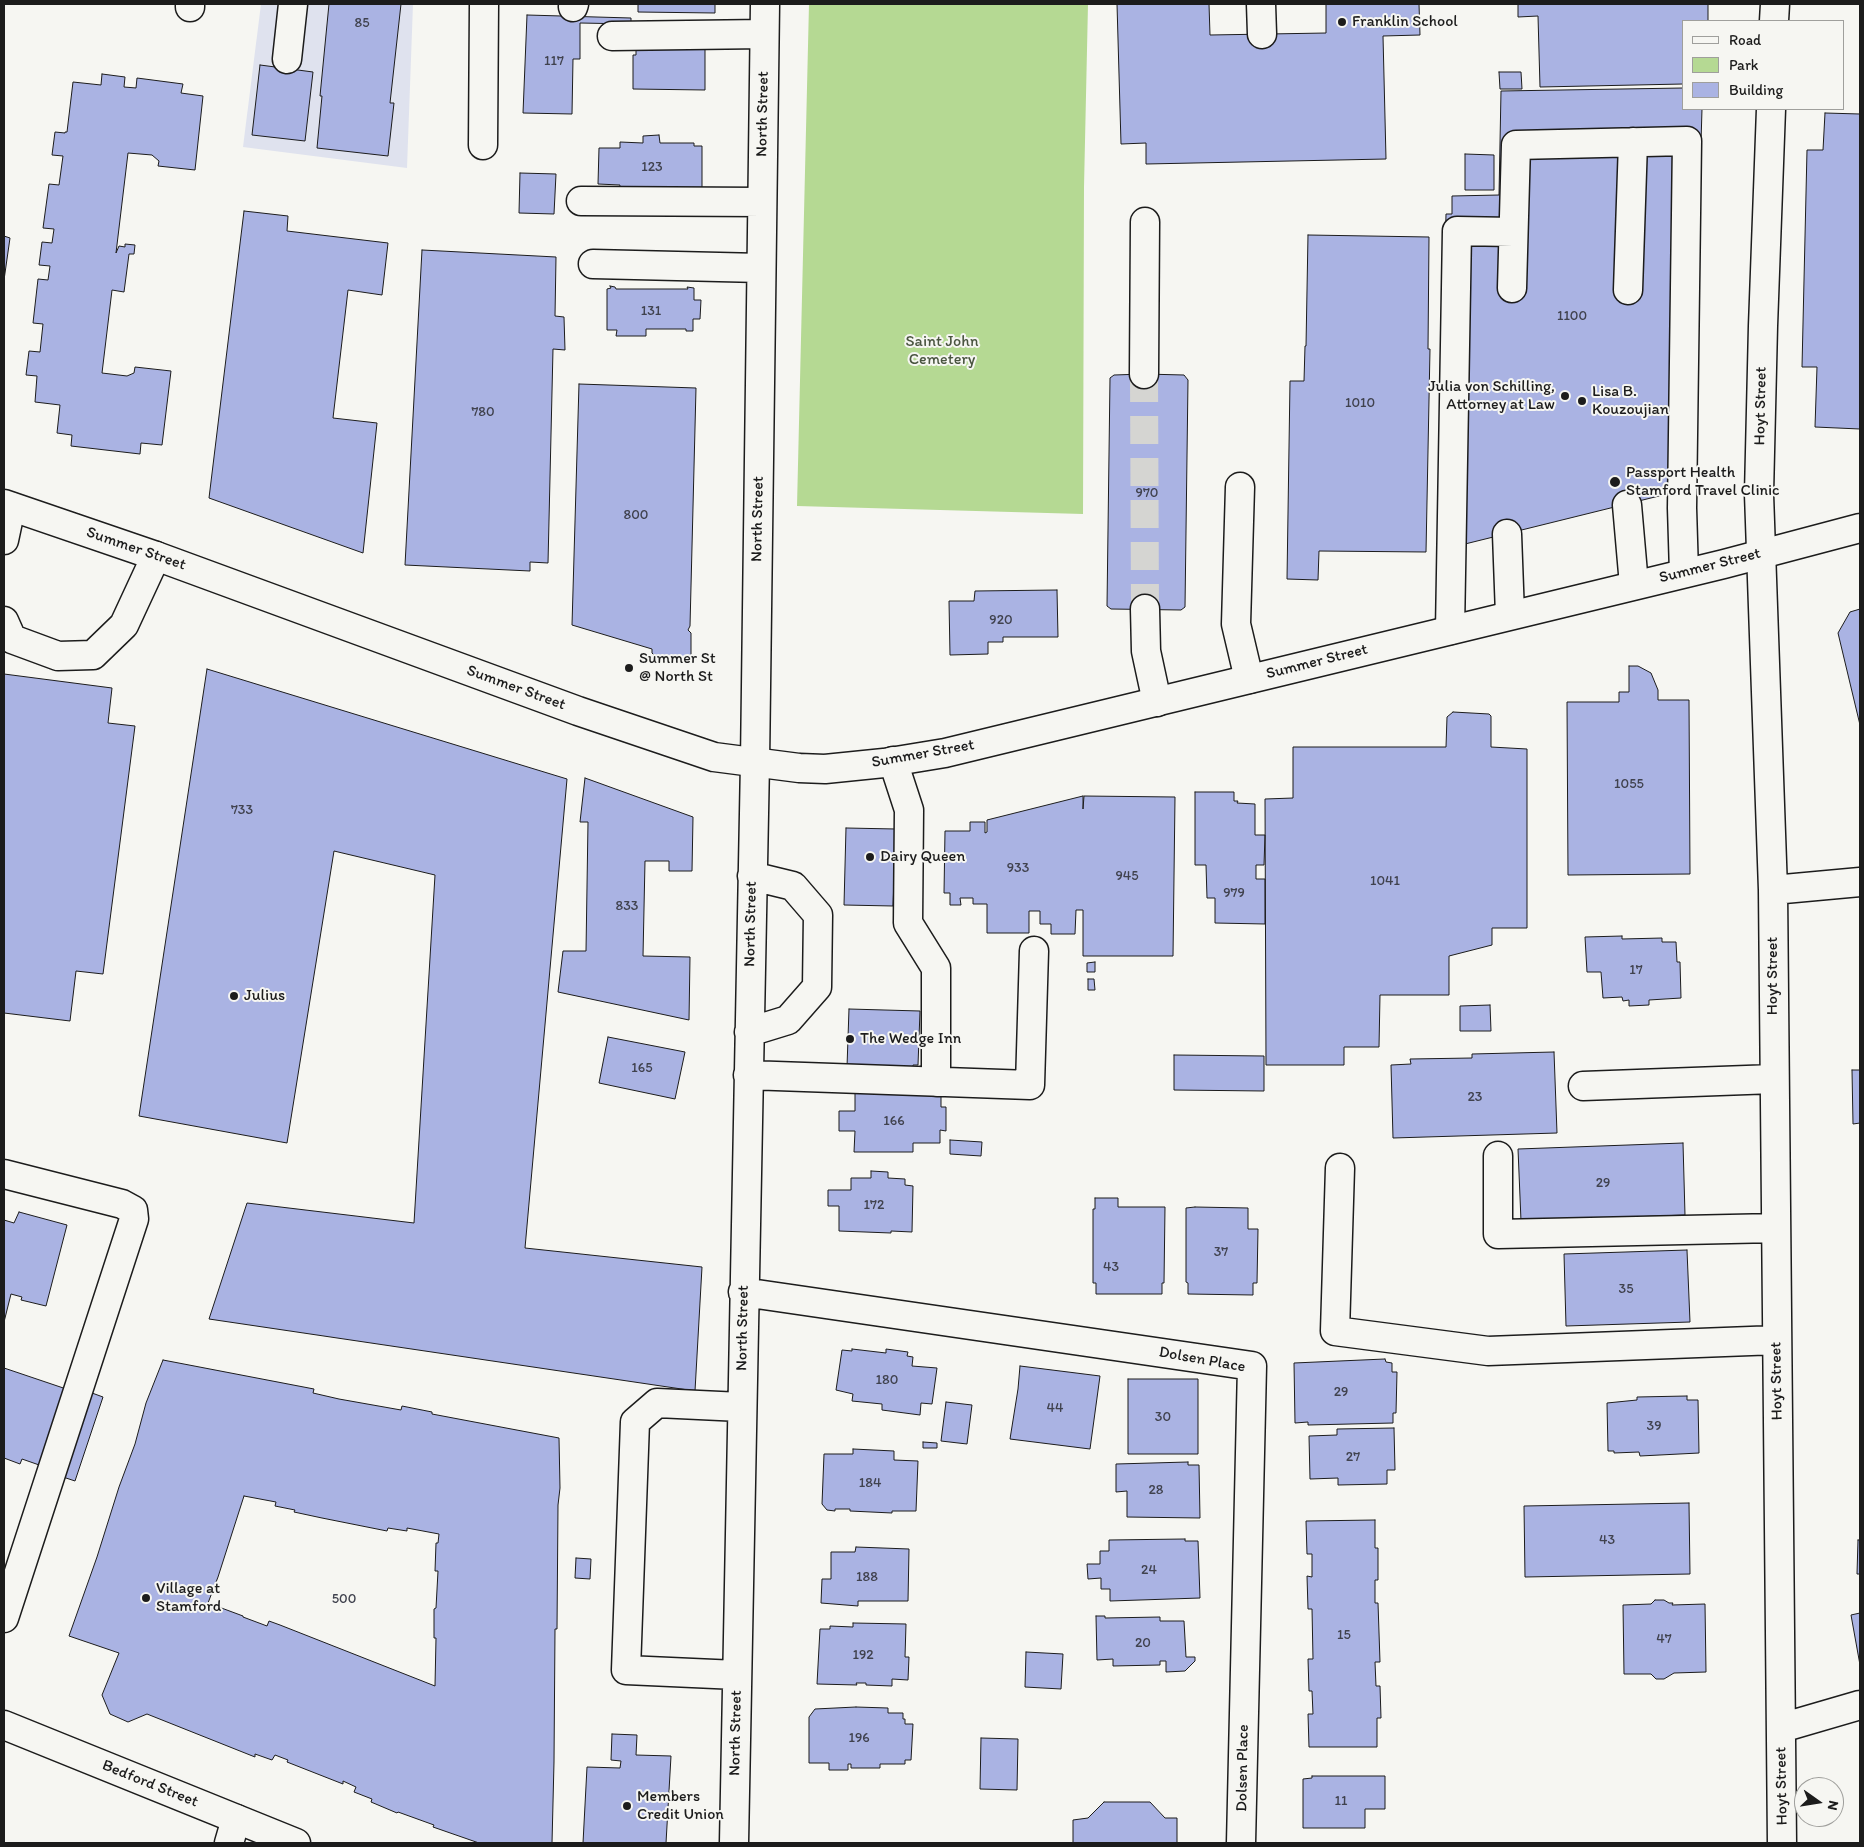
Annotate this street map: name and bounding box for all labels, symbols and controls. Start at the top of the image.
place label: Franklin School [1352,12,1458,32]
house number: 85 [354,15,370,31]
marker: Franklin School [1336,16,1348,28]
legend [1682,20,1844,110]
text: Road [1729,31,1761,49]
house number: 117 [544,53,564,69]
text: Park [1729,56,1759,74]
street label: North Street [753,71,773,157]
text: Building [1729,81,1783,99]
house number: 123 [641,159,663,175]
house number: 131 [641,303,661,319]
house number: 1100 [1557,308,1587,324]
park label: Saint John Cemetery [906,332,978,370]
street label: Hoyt Street [1751,367,1771,445]
place label: Julia von Schilling, Attorney at Law [1428,377,1555,415]
place label: Lisa B. Kouzoujian [1592,382,1669,420]
marker: Julia von Schilling, Attorney at Law [1559,390,1571,402]
house number: 1010 [1345,395,1375,411]
marker: Lisa B. Kouzoujian [1576,395,1588,407]
house number: 780 [471,404,495,420]
place label: Passport Health Stamford Travel Clinic [1626,463,1780,501]
marker: Passport Health Stamford Travel Clinic [1608,475,1622,489]
street label: North Street [748,476,768,562]
house number: 970 [1136,485,1158,501]
house number: 800 [624,507,648,523]
street label: Summer Street [84,523,188,575]
street label: Summer Street [1657,544,1763,588]
house number: 920 [989,612,1013,628]
street label: Summer Street [1264,640,1370,684]
place label: Summer St @ North St [639,649,716,687]
street label: Summer Street [464,661,568,715]
marker: Summer St @ North St [623,662,635,674]
street label: Summer Street [870,736,976,772]
house number: 1055 [1614,776,1644,792]
house number: 733 [231,802,253,818]
place label: Dairy Queen [880,847,965,867]
marker: Dairy Queen [864,851,876,863]
house number: 933 [1007,860,1029,876]
house number: 945 [1115,868,1139,884]
house number: 1041 [1370,873,1400,889]
street label: North Street [741,881,761,967]
house number: 979 [1223,885,1245,901]
house number: 833 [616,898,638,914]
street label: Hoyt Street [1763,937,1783,1015]
house number: 17 [1629,962,1643,978]
place label: Julius [244,986,285,1006]
marker: Julius [228,990,240,1002]
place label: The Wedge Inn [860,1029,961,1049]
marker: The Wedge Inn [844,1033,856,1045]
house number: 165 [631,1060,653,1076]
house number: 23 [1468,1089,1482,1105]
house number: 166 [883,1113,905,1129]
house number: 29 [1596,1175,1610,1191]
house number: 172 [864,1197,884,1213]
house number: 37 [1214,1244,1228,1260]
house number: 43 [1103,1259,1119,1275]
house number: 35 [1619,1281,1633,1297]
street label: North Street [733,1285,753,1371]
street label: Hoyt Street [1767,1342,1787,1420]
street label: Dolsen Place [1157,1343,1247,1377]
house number: 180 [876,1372,898,1388]
house number: 29 [1334,1384,1348,1400]
house number: 44 [1047,1400,1063,1416]
house number: 30 [1155,1409,1171,1425]
house number: 39 [1647,1418,1661,1434]
house number: 27 [1346,1449,1360,1465]
house number: 184 [859,1475,881,1491]
house number: 28 [1148,1482,1164,1498]
house number: 43 [1599,1532,1615,1548]
house number: 24 [1141,1562,1157,1578]
house number: 188 [856,1569,878,1585]
place label: Village at Stamford [156,1579,221,1617]
house number: 500 [332,1591,356,1607]
marker: Village at Stamford [140,1592,152,1604]
house number: 15 [1337,1627,1351,1643]
house number: 47 [1656,1631,1672,1647]
house number: 20 [1135,1635,1151,1651]
house number: 192 [852,1647,874,1663]
street label: North Street [726,1690,746,1776]
street label: Dolsen Place [1233,1724,1253,1812]
house number: 196 [848,1730,870,1746]
street label: Hoyt Street [1772,1747,1792,1825]
street label: Bedford Street [99,1756,201,1812]
north arrow [1794,1777,1844,1827]
place label: Members Credit Union [637,1787,724,1825]
house number: 11 [1335,1793,1347,1809]
text: N [1824,1799,1842,1812]
marker: Members Credit Union [621,1800,633,1812]

